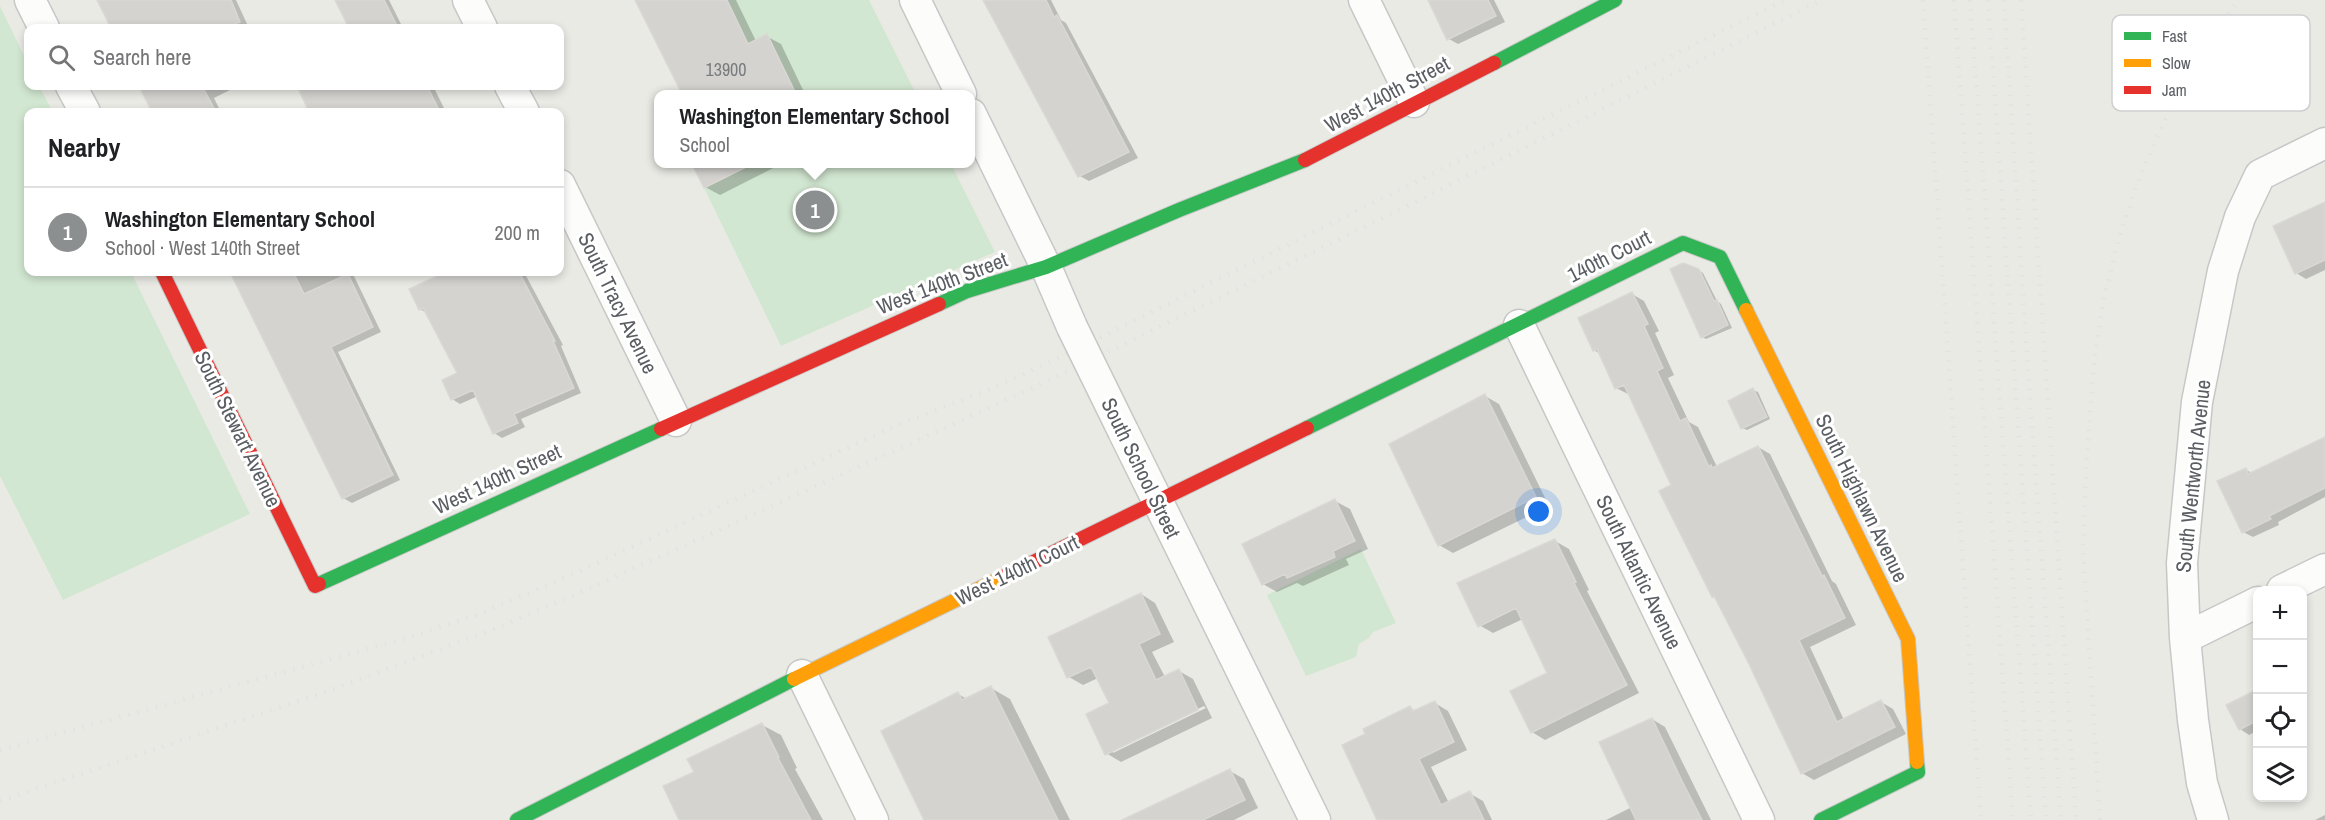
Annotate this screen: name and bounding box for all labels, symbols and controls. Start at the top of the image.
legend [2112,15,2310,111]
search box [24,24,564,90]
text: Fast [2162,25,2187,47]
icon: search [45,41,78,74]
text: Search here [93,42,191,72]
street label: West 140th Street [1319,49,1455,139]
text: Slow [2162,52,2191,74]
house number: 13900 [705,57,747,82]
text: Jam [2162,79,2187,101]
popup [654,90,975,168]
text: Washington Elementary School [679,101,950,131]
text: Nearby [48,130,120,165]
text: School [679,131,730,158]
pin: 1 [796,188,834,232]
text: Washington Elementary School [105,204,375,234]
text: 1 [63,219,72,246]
text: 200 m [494,219,540,246]
street label: 140th Court [1562,223,1656,289]
street label: South Tracy Avenue [571,227,665,379]
text: School · West 140th Street [105,234,300,261]
street label: West 140th Street [873,245,1012,321]
street label: South Stewart Avenue [188,346,288,512]
street label: South Wentworth Avenue [2168,378,2218,574]
street label: South School Street [1094,393,1188,543]
street label: South Highlawn Avenue [1809,409,1915,587]
street label: West 140th Street [429,437,566,521]
street label: South Atlantic Avenue [1589,490,1689,654]
your location [1524,497,1553,526]
street label: West 140th Court [951,528,1084,612]
map controls [2253,586,2307,802]
button: + [2253,586,2307,640]
button: − [2253,640,2307,694]
button: locate [2253,694,2307,748]
button: layers [2253,748,2307,802]

